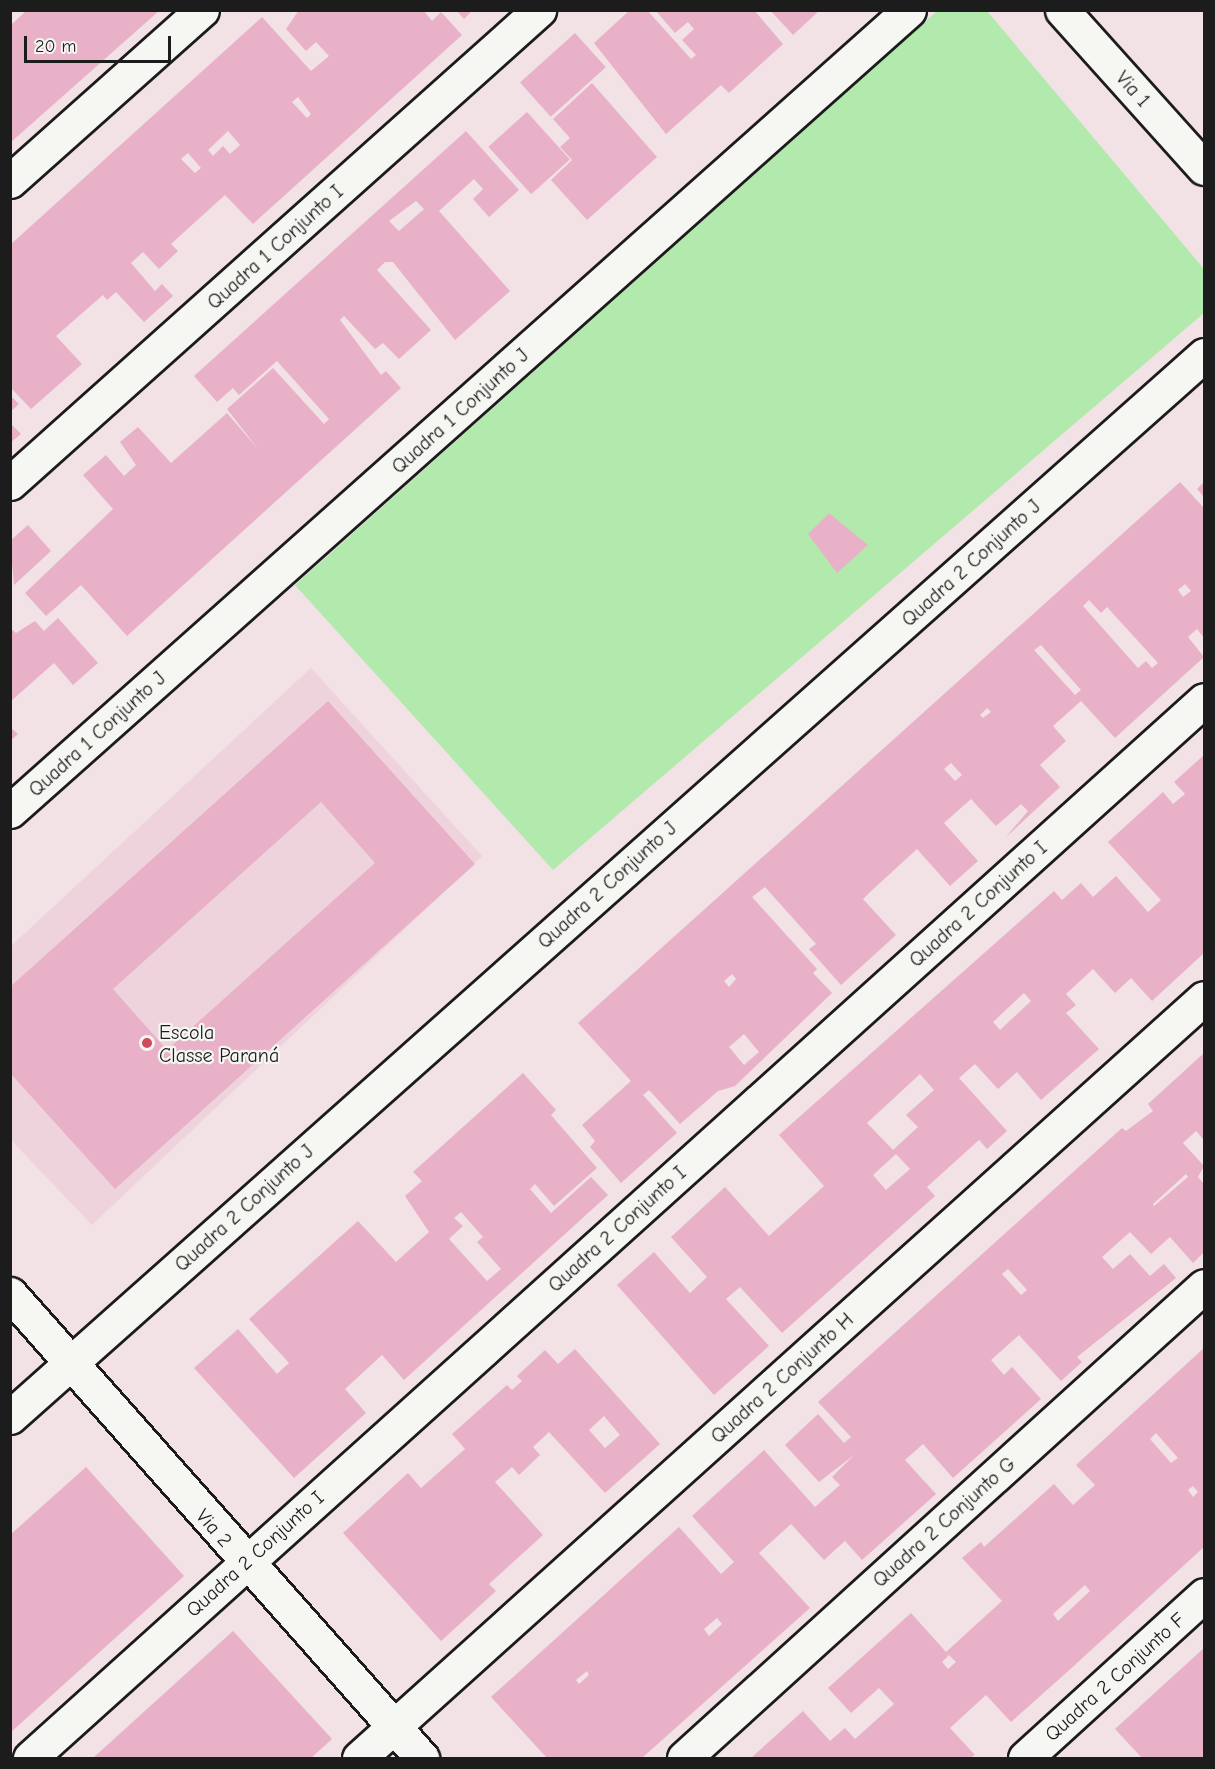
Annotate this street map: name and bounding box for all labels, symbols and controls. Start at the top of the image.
scale bar [27,24,174,62]
text: 20 m [35,36,76,57]
street label: Via 1 [1111,66,1155,112]
street label: Quadra 1 Conjunto I [202,180,348,314]
street label: Quadra 1 Conjunto J [387,343,533,479]
street label: Quadra 2 Conjunto J [897,494,1045,632]
street label: Quadra 1 Conjunto J [24,666,170,802]
street label: Quadra 2 Conjunto J [533,816,681,954]
street label: Quadra 2 Conjunto I [904,836,1052,972]
place label: Escola Classe Paraná [159,1020,279,1067]
marker: Escola Classe Paraná [140,1036,154,1050]
street label: Quadra 2 Conjunto J [170,1139,318,1277]
street label: Quadra 2 Conjunto I [543,1161,691,1297]
street label: Quadra 2 Conjunto H [706,1308,858,1448]
street label: Quadra 2 Conjunto G [868,1452,1020,1592]
street label: Quadra 2 Conjunto I [181,1486,329,1622]
street label: Via 2 [191,1504,237,1552]
street label: Quadra 2 Conjunto F [1040,1608,1190,1746]

